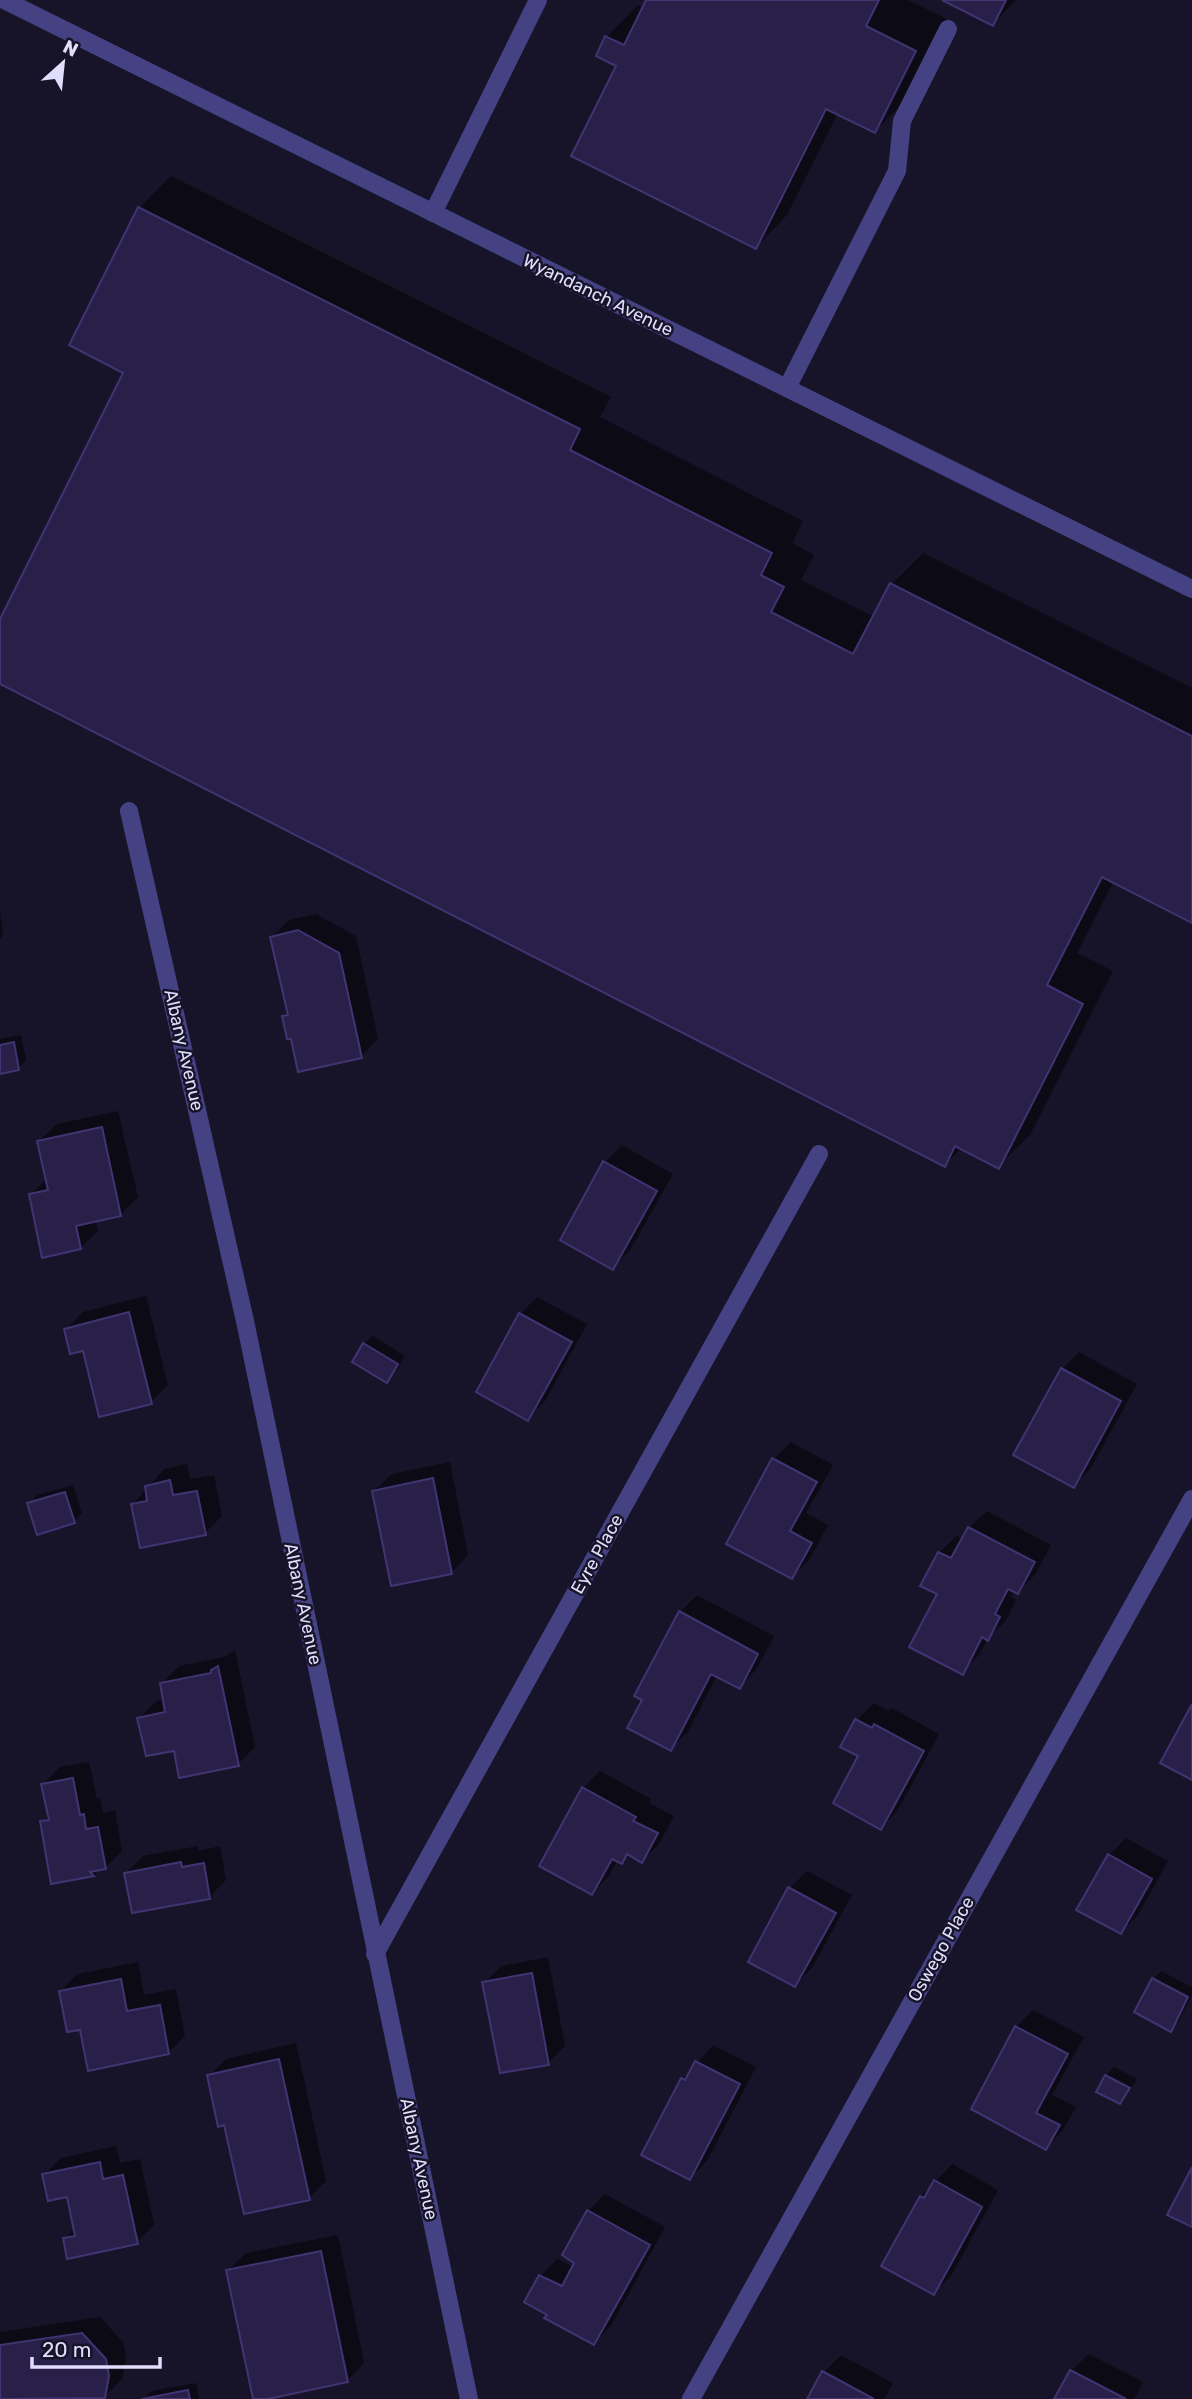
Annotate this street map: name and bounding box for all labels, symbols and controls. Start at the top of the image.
north arrow [28,28,98,98]
text: N [59,35,82,62]
street label: Wyandanch Avenue [519,249,677,341]
street label: Albany Avenue [159,987,209,1113]
street label: Eyre Place [566,1510,628,1598]
street label: Albany Avenue [279,1541,327,1667]
street label: Oswego Place [903,1893,979,2005]
street label: Albany Avenue [395,2096,443,2222]
scale bar [32,2326,159,2370]
text: 20 m [42,2337,91,2362]

